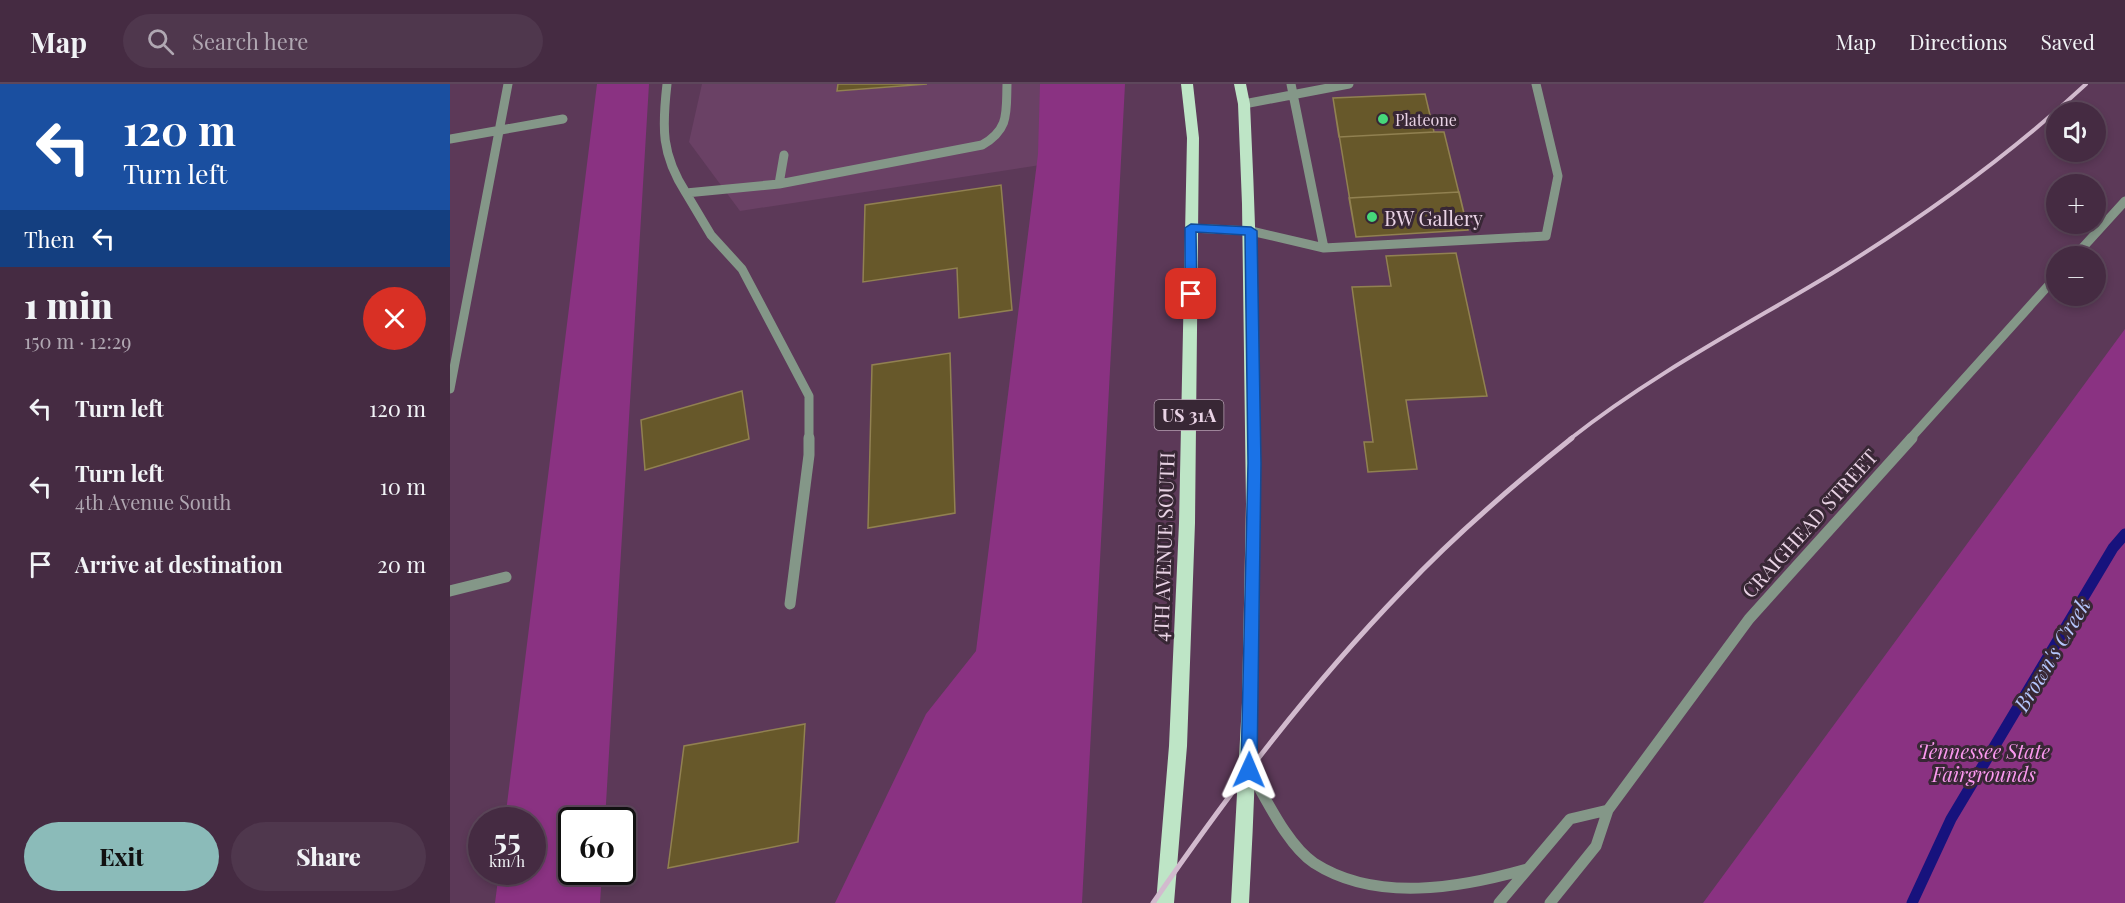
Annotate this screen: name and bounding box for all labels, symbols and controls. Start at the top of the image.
search box [123,14,543,68]
text: Map [30,23,87,60]
icon: search [144,25,177,58]
text: Search here [192,26,308,56]
text: Map [1835,27,1876,55]
text: Directions [1909,27,2007,55]
text: Saved [2040,27,2095,55]
text: 120 m [123,101,236,157]
map controls [2046,102,2106,306]
button: sound [2046,102,2106,162]
icon: left [24,108,102,186]
place label: Plateone [1395,109,1457,130]
marker: Plateone [1376,112,1390,126]
text: Turn left [123,155,227,191]
button: + [2046,174,2106,234]
place label: BW Gallery [1384,204,1483,231]
marker: BW Gallery [1365,210,1379,224]
icon: left [87,222,120,255]
text: Then [24,224,75,254]
button: − [2046,246,2106,306]
pin [1165,268,1216,319]
icon: arrive [1174,277,1207,310]
text: 1 min [24,280,113,328]
button: close [363,287,426,350]
text: 150 m · 12:29 [24,327,132,354]
icon: left [24,392,57,425]
text: Turn left [75,393,164,423]
text: 120 m [369,393,426,423]
road number: US 31A [1154,400,1224,430]
street label: CRAIGHEAD STREET [1735,443,1883,603]
street label: 4TH AVENUE SOUTH [1146,452,1180,642]
text: Turn left [75,458,164,488]
icon: left [24,470,57,503]
text: 10 m [380,471,426,501]
text: 4th Avenue South [75,488,231,515]
icon: arrive [24,548,57,581]
text: Arrive at destination [75,549,283,579]
text: 20 m [377,549,426,579]
water label: Brown's Creek [2006,592,2096,717]
park label: Tennessee State Fairgrounds [1918,737,2050,787]
position arrow [1217,738,1281,802]
speed limit sign: 60 [558,807,636,885]
text: 55 [493,819,521,859]
button: Exit [24,822,219,891]
button: Share [231,822,426,891]
text: km/h [489,851,525,871]

